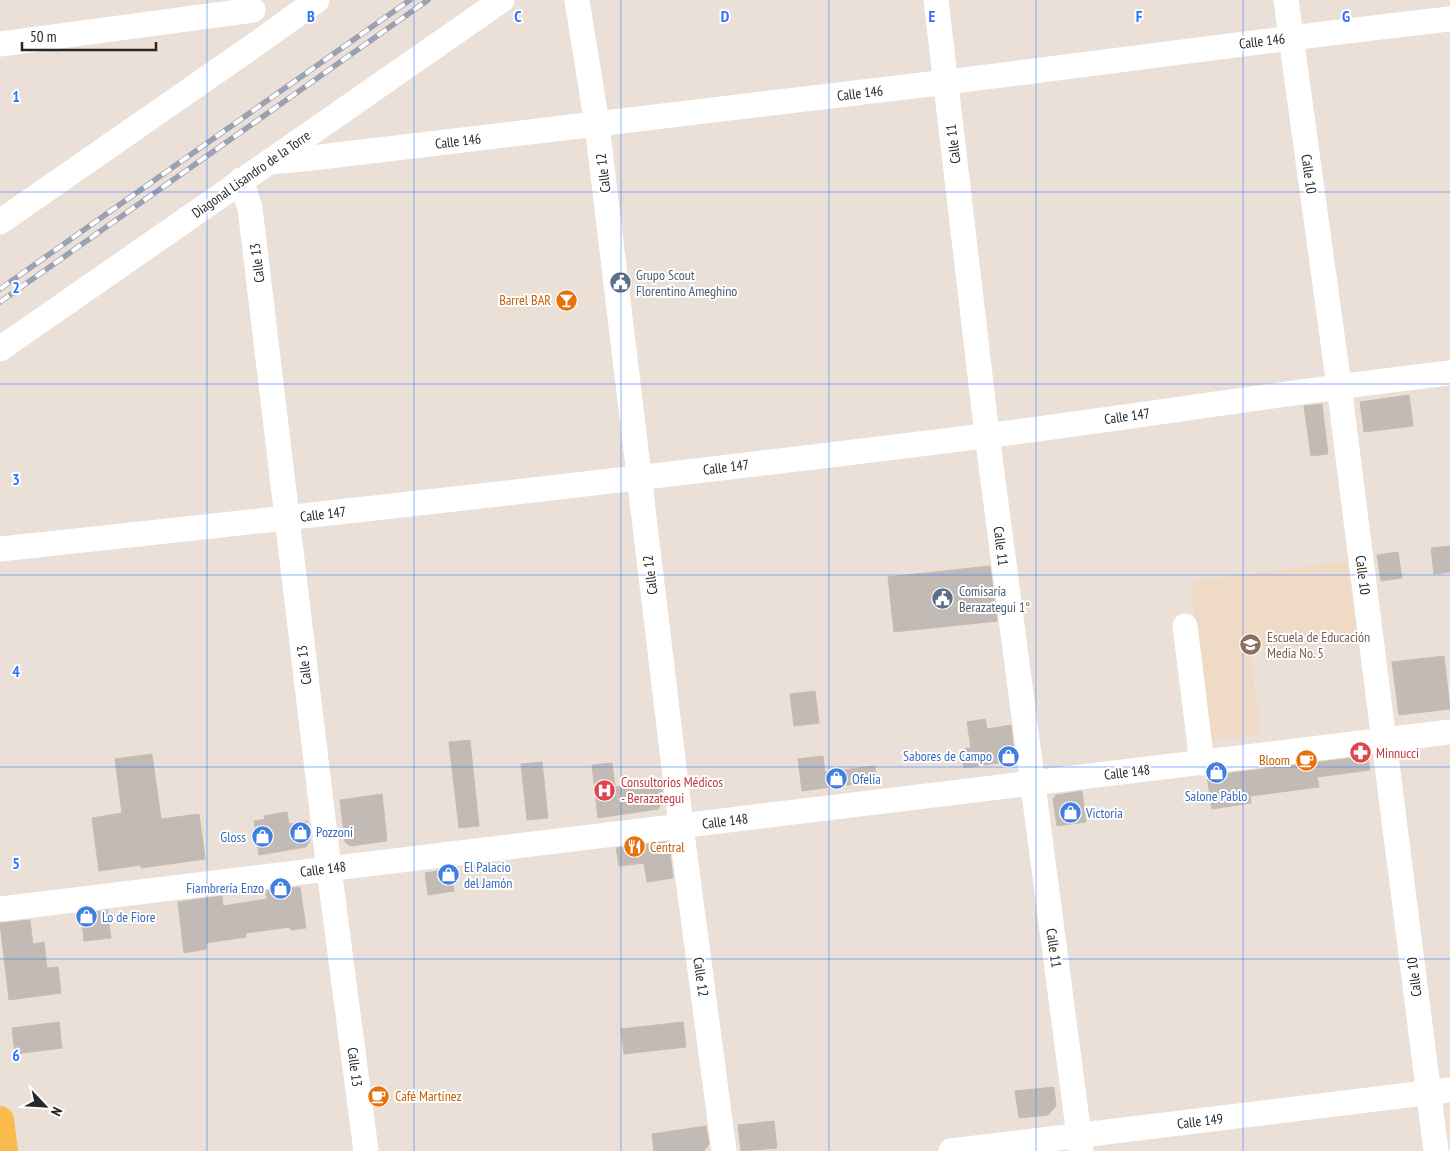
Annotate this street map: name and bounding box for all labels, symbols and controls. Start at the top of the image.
text: B [307,6,315,26]
text: C [514,6,522,26]
text: D [721,6,730,26]
text: E [929,6,936,26]
text: F [1136,6,1143,26]
text: G [1342,6,1350,26]
scale bar [22,20,156,52]
text: 50 m [30,27,56,46]
street label: Calle 146 [1238,29,1286,53]
street label: Calle 146 [836,81,884,105]
text: 1 [12,86,20,106]
street label: Calle 11 [942,123,964,165]
street label: Diagonal Lisandro de la Torre [188,126,314,222]
street label: Calle 146 [434,129,482,153]
street label: Calle 12 [592,152,614,194]
street label: Calle 10 [1297,153,1321,195]
street label: Calle 13 [246,242,268,284]
place label: Grupo Scout Florentino Ameghino [636,266,737,300]
public building icon: Grupo Scout Florentino Ameghino [608,271,632,295]
text: 2 [12,277,20,297]
bar icon: Barrel BAR [555,288,579,312]
place label: Barrel BAR [499,291,551,309]
street label: Calle 147 [1103,404,1151,428]
street label: Calle 147 [702,455,750,479]
text: 3 [12,469,20,489]
street label: Calle 147 [299,502,347,526]
street label: Calle 11 [990,525,1012,567]
street label: Calle 12 [639,554,661,596]
street label: Calle 10 [1352,554,1374,596]
place label: Comisaría Berazategui 1° [959,582,1030,616]
public building icon: Comisaría Berazategui 1° [931,587,955,611]
place label: Escuela de Educación Media No. 5 [1267,628,1370,662]
school or university icon: Escuela de Educación Media No. 5 [1239,633,1263,657]
street label: Calle 13 [293,644,315,686]
text: 4 [12,661,20,681]
pharmacy icon: Minnucci [1348,741,1372,765]
shop icon: Sabores de Campo [996,744,1020,768]
place label: Minnucci [1376,744,1419,762]
place label: Sabores de Campo [903,747,992,765]
cafe icon: Bloom [1294,748,1318,772]
place label: Bloom [1259,751,1290,769]
street label: Calle 148 [1103,760,1151,784]
shop icon: Salone Pablo [1204,761,1228,785]
shop icon: Ofelia [824,767,848,791]
place label: Ofelia [852,770,881,788]
place label: Consultorios Médicos - Berazategui [621,773,723,807]
hospital icon: Consultorios Médicos - Berazategui [593,778,617,802]
place label: Salone Pablo [1185,787,1247,805]
shop icon: Victoria [1058,801,1082,825]
place label: Victoria [1085,804,1123,822]
street label: Calle 148 [701,809,749,833]
shop icon: Pozzoni [288,820,312,844]
place label: Pozzoni [316,823,353,841]
shop icon: Gloss [250,825,274,849]
place label: Gloss [220,828,246,846]
restaurant icon: Central [622,835,646,859]
place label: Central [650,838,685,856]
text: 5 [12,853,20,873]
street label: Calle 148 [299,857,347,881]
place label: El Palacio del Jamón [464,858,512,892]
shop icon: El Palacio del Jamón [436,863,460,887]
shop icon: Fiambrería Enzo [268,876,292,900]
place label: Fiambrería Enzo [186,879,264,897]
shop icon: Lo de Fiore [74,905,98,929]
place label: Lo de Fiore [102,908,156,926]
street label: Calle 11 [1042,927,1066,969]
street label: Calle 12 [689,956,713,998]
street label: Calle 10 [1403,956,1425,998]
text: 6 [12,1045,20,1065]
street label: Calle 13 [344,1046,366,1088]
north arrow [20,1081,70,1131]
cafe icon: Café Martínez [367,1084,391,1108]
place label: Café Martínez [395,1087,462,1105]
text: N [47,1104,67,1119]
street label: Calle 149 [1176,1109,1224,1133]

